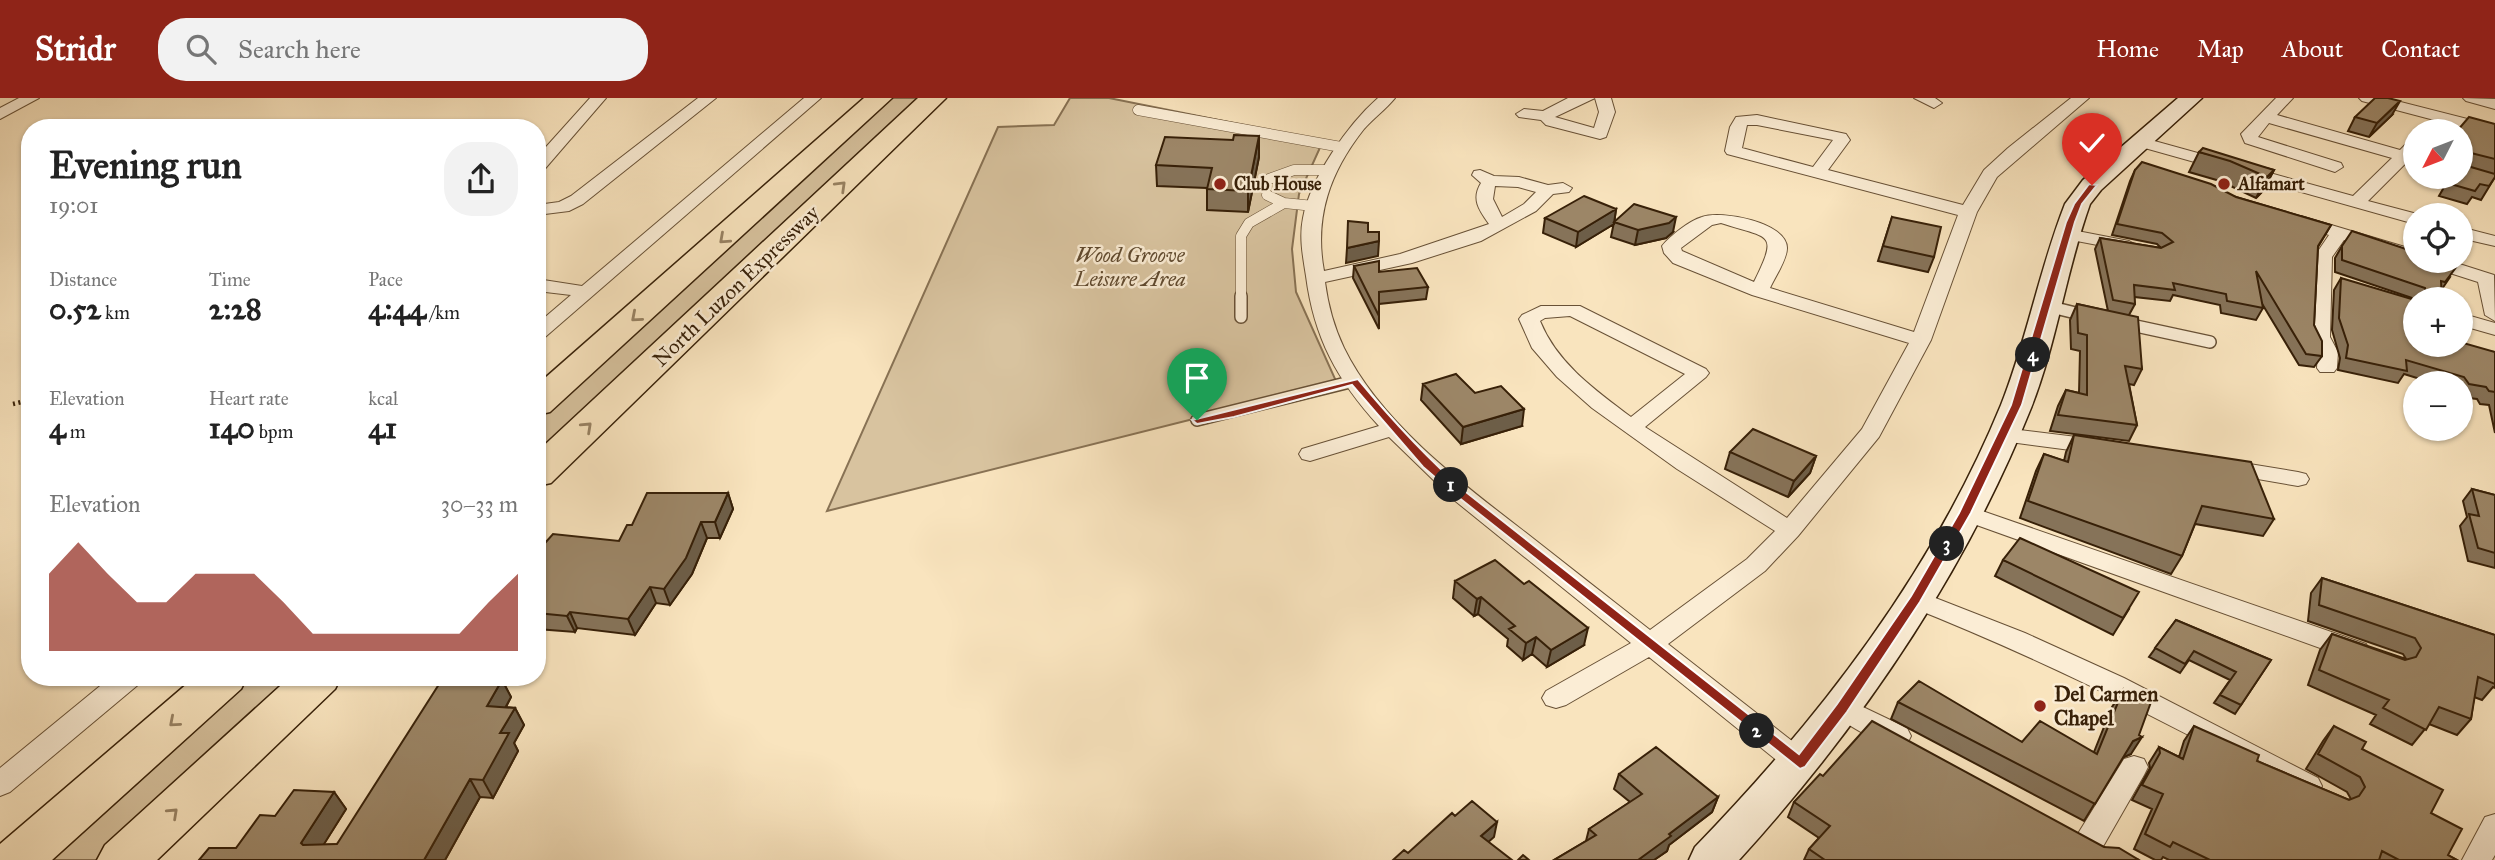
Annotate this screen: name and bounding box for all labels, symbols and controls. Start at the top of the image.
search box [158,18,648,81]
text: Stridr [35,29,116,69]
icon: search [182,30,220,68]
text: Search here [238,33,361,65]
text: Home [2096,34,2159,64]
text: Map [2197,34,2244,64]
text: About [2282,34,2343,64]
text: Contact [2381,34,2460,64]
pin [2062,113,2122,185]
north arrow [2403,119,2473,189]
map controls [2403,119,2473,441]
icon: check [2073,124,2111,162]
text: Evening run [49,142,242,188]
button: share [444,142,518,216]
place label: Club House [1234,173,1322,195]
place label: Alfamart [2237,173,2305,195]
marker: Club House [1212,176,1228,192]
marker: Alfamart [2216,176,2232,192]
one-way arrow [833,182,846,195]
text: 19:01 [49,191,98,219]
street label: North Luzon Expressway [647,199,825,372]
button: locate [2403,203,2473,273]
one-way arrow [719,231,732,243]
park label: Wood Groove Leisure Area [1073,242,1186,292]
text: Distance [49,268,117,291]
text: Time [209,268,251,291]
text: Pace [368,268,403,291]
button: + [2403,287,2473,357]
text: 0.52 [49,291,101,327]
text: 2:28 [209,291,262,327]
text: 4:44 [368,291,426,327]
text: km [101,301,130,324]
text: /km [426,301,460,324]
one-way arrow [631,309,644,321]
pin: 4 [2016,338,2050,372]
text: 4 [2027,343,2038,366]
pin [1167,348,1227,420]
icon: arrive [1178,359,1216,397]
button: − [2403,371,2473,441]
text: Elevation [49,387,124,410]
text: Heart rate [209,387,289,410]
text: kcal [368,387,398,410]
text: 4 [49,410,66,446]
text: 140 [209,410,255,446]
text: 41 [368,410,397,446]
text: m [66,420,86,443]
text: bpm [255,420,293,443]
one-way arrow [579,423,592,435]
pin: 1 [1434,468,1468,502]
text: 1 [1447,473,1454,496]
text: Elevation [49,490,140,518]
text: 30–33 m [441,490,518,518]
pin: 3 [1930,526,1965,562]
text: 3 [1943,532,1950,555]
place label: Del Carmen Chapel [2054,681,2159,731]
marker: Del Carmen Chapel [2032,698,2048,714]
one-way arrow [169,714,182,726]
pin: 2 [1740,714,1774,748]
text: 2 [1752,719,1761,742]
one-way arrow [165,809,178,822]

